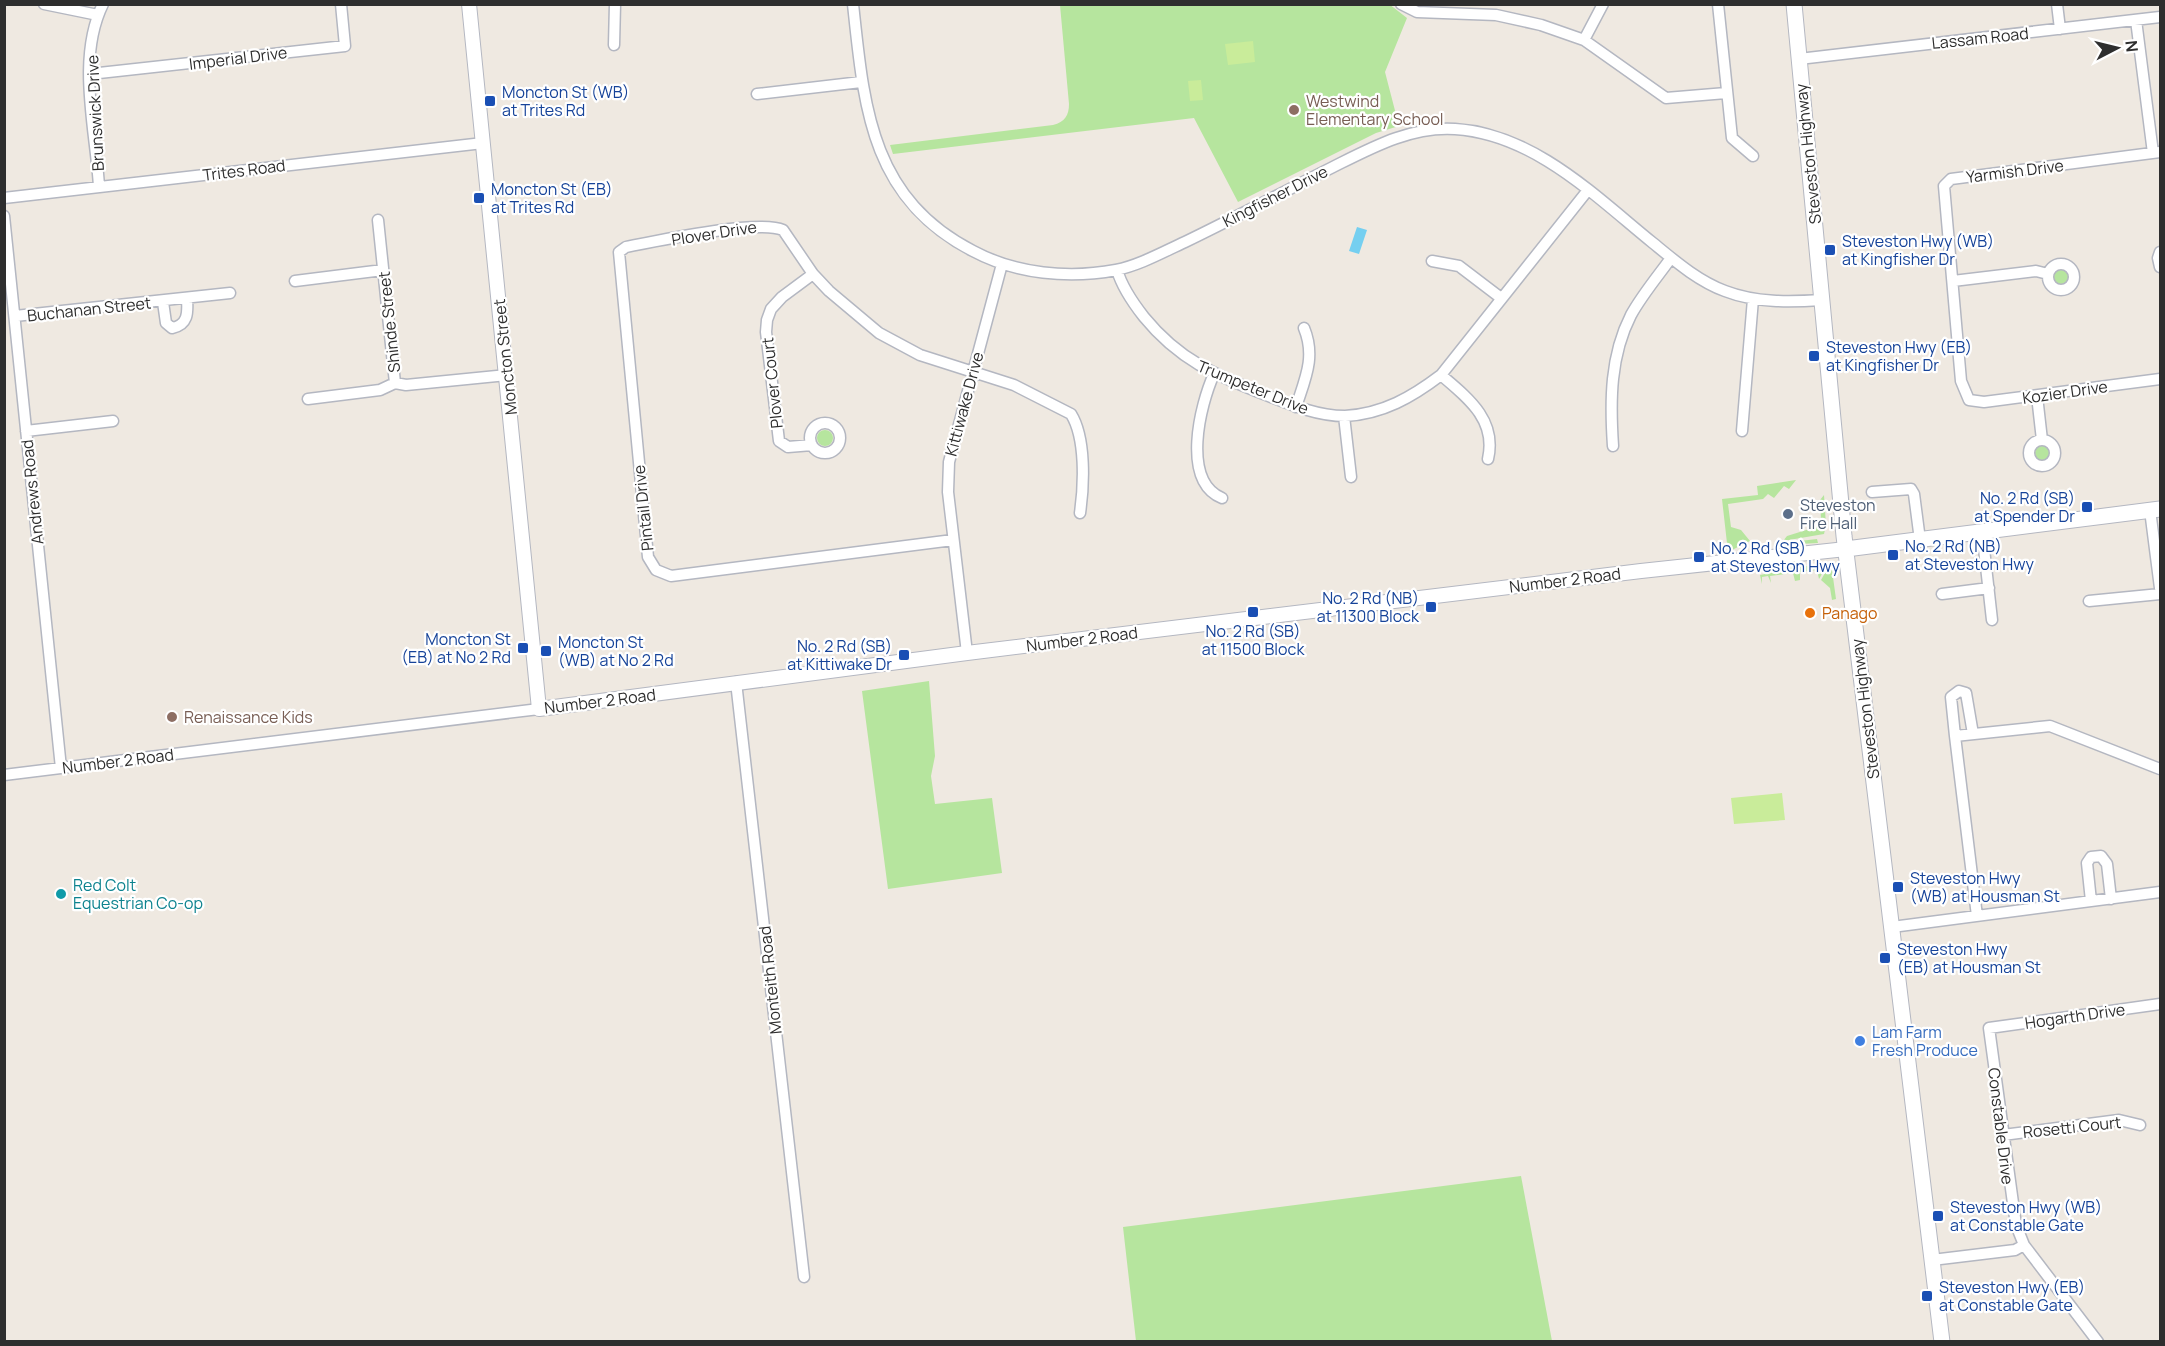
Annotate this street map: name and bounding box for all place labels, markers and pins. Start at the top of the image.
place label: Moncton St (WB) at Trites Rd [502,81,629,121]
place label: Westwind Elementary School [1306,90,1444,130]
marker: Moncton St (WB) at Trites Rd [483,94,497,108]
marker: Westwind Elementary School [1287,103,1301,117]
place label: Moncton St (EB) at Trites Rd [491,178,613,218]
marker: Moncton St (EB) at Trites Rd [472,191,486,205]
place label: Steveston Hwy (WB) at Kingfisher Dr [1842,230,1994,270]
marker: Steveston Hwy (WB) at Kingfisher Dr [1823,243,1837,257]
place label: Steveston Hwy (EB) at Kingfisher Dr [1826,336,1972,376]
marker: Steveston Hwy (EB) at Kingfisher Dr [1807,349,1821,363]
place label: No. 2 Rd (SB) at Spender Dr [1974,487,2075,527]
place label: Steveston Fire Hall [1800,494,1876,534]
marker: No. 2 Rd (SB) at Spender Dr [2080,500,2094,514]
marker: Steveston Fire Hall [1781,507,1795,521]
place label: No. 2 Rd (NB) at Steveston Hwy [1905,535,2034,575]
place label: No. 2 Rd (SB) at Steveston Hwy [1711,537,1840,577]
marker: No. 2 Rd (NB) at Steveston Hwy [1886,548,1900,562]
marker: No. 2 Rd (SB) at Steveston Hwy [1692,550,1706,564]
place label: No. 2 Rd (NB) at 11300 Block [1317,587,1420,627]
marker: No. 2 Rd (NB) at 11300 Block [1424,600,1438,614]
place label: Panago [1822,602,1878,624]
marker: No. 2 Rd (SB) at 11500 Block [1246,605,1260,619]
marker: Panago [1803,606,1817,620]
place label: No. 2 Rd (SB) at 11500 Block [1202,620,1305,660]
place label: Moncton St (EB) at No 2 Rd [401,628,511,668]
place label: Moncton St (WB) at No 2 Rd [558,631,674,671]
place label: No. 2 Rd (SB) at Kittiwake Dr [787,635,892,675]
marker: Moncton St (EB) at No 2 Rd [516,641,530,655]
marker: Moncton St (WB) at No 2 Rd [539,644,553,658]
marker: No. 2 Rd (SB) at Kittiwake Dr [897,648,911,662]
place label: Renaissance Kids [184,706,313,728]
marker: Renaissance Kids [165,710,179,724]
place label: Steveston Hwy (WB) at Housman St [1910,867,2060,907]
place label: Red Colt Equestrian Co-op [73,874,203,914]
marker: Steveston Hwy (WB) at Housman St [1891,880,1905,894]
marker: Red Colt Equestrian Co-op [54,887,68,901]
place label: Steveston Hwy (EB) at Housman St [1897,938,2041,978]
marker: Steveston Hwy (EB) at Housman St [1878,951,1892,965]
place label: Lam Farm Fresh Produce [1872,1021,1978,1061]
marker: Lam Farm Fresh Produce [1853,1034,1867,1048]
place label: Steveston Hwy (WB) at Constable Gate [1950,1196,2102,1236]
marker: Steveston Hwy (WB) at Constable Gate [1931,1209,1945,1223]
place label: Steveston Hwy (EB) at Constable Gate [1939,1276,2085,1316]
marker: Steveston Hwy (EB) at Constable Gate [1920,1289,1934,1303]

